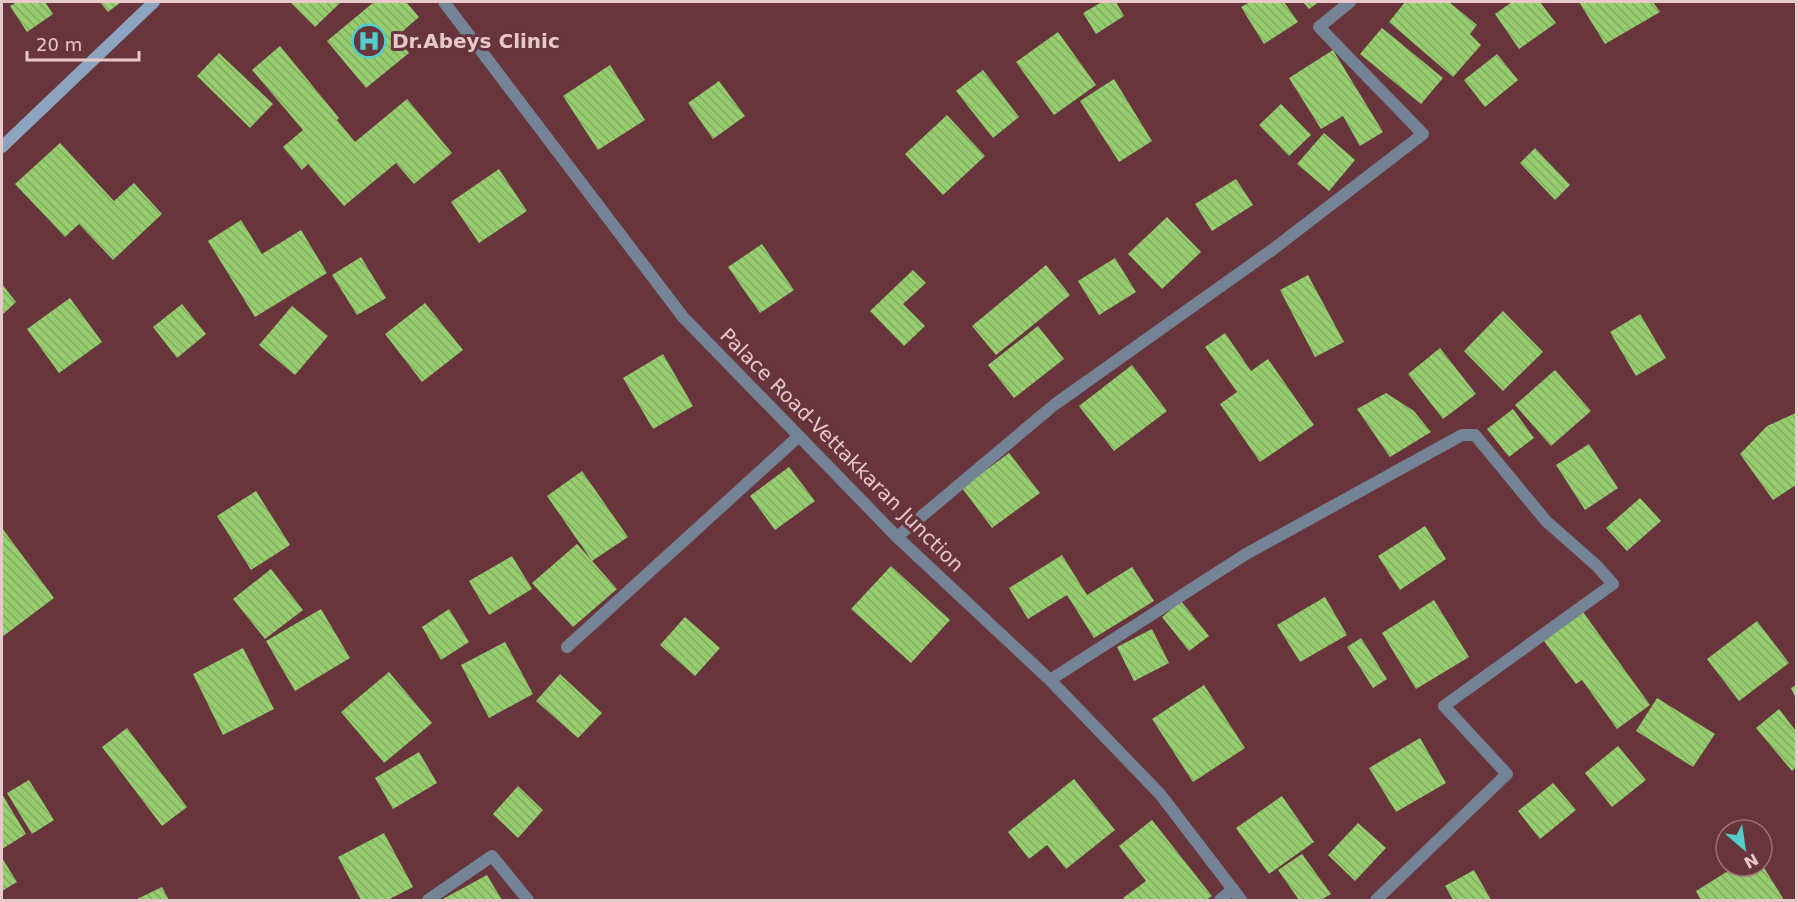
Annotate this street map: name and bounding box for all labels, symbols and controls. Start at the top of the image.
hospital icon: Dr.Abeys Clinic [351,23,387,59]
scale bar [27,24,140,62]
place label: Dr.Abeys Clinic [392,29,560,53]
text: 20 m [36,34,82,55]
street label: Palace Road-Vettakkaran Junction [715,323,969,577]
north arrow [1714,818,1774,878]
text: N [1741,849,1761,872]

